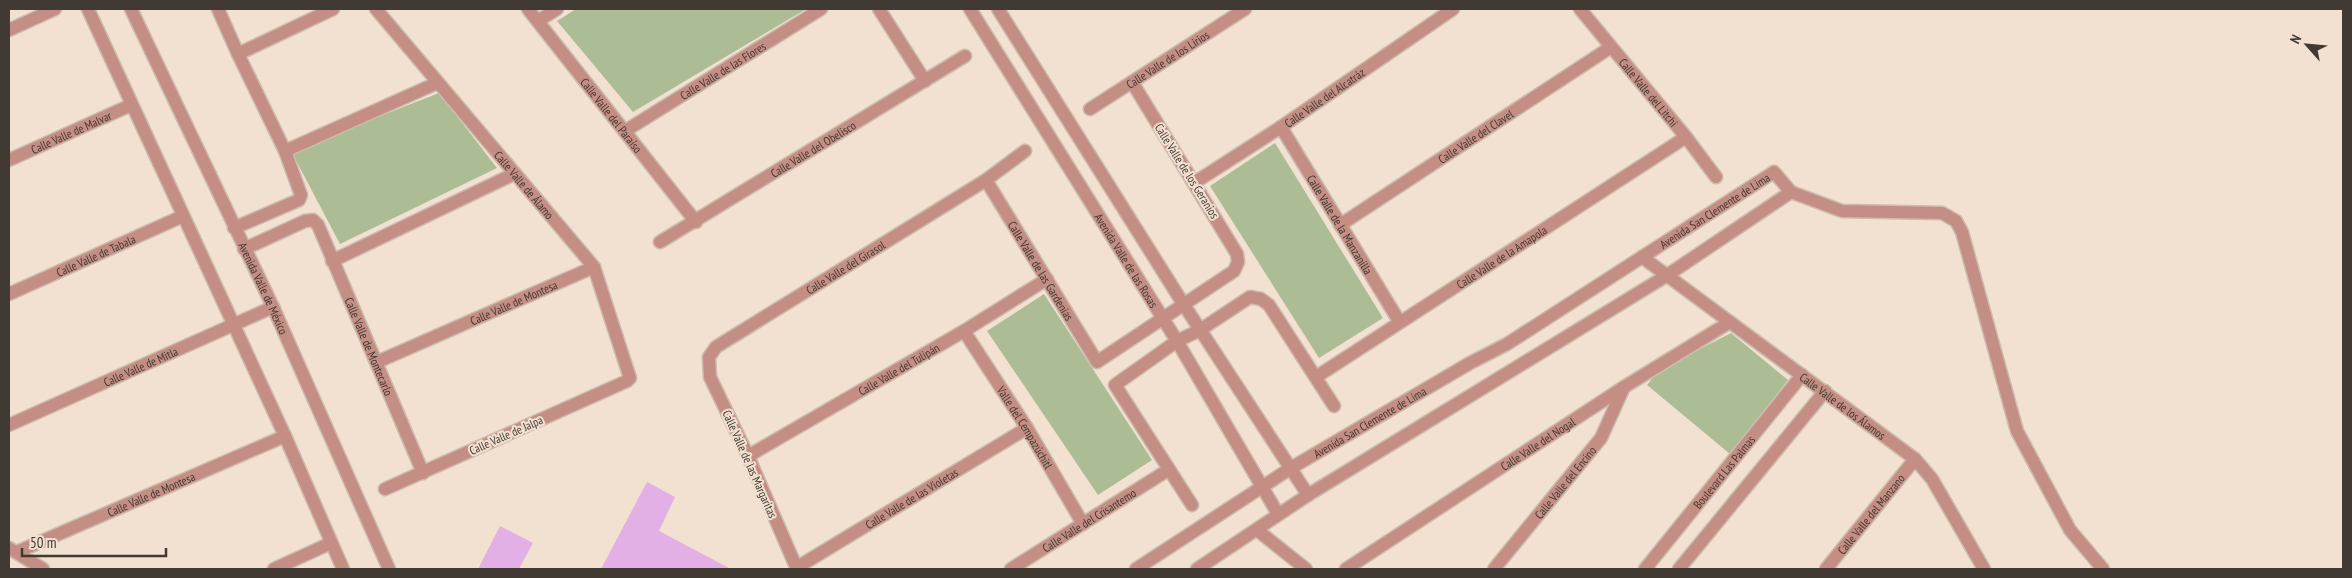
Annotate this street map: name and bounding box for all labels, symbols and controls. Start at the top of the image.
north arrow [2282,20,2332,70]
street label: Calle Valle de los Lirios [1123,27,1212,91]
text: N [2286,32,2305,47]
street label: Calle Valle de las Flores [677,38,768,103]
street label: Calle Valle del Litchi [1616,55,1682,129]
street label: Calle Valle del Alcatráz [1281,64,1368,130]
street label: Calle Valle del Paraíso [577,74,646,156]
street label: Calle Valle del Clavel [1435,106,1516,166]
street label: Calle Valle de Malvar [28,107,114,157]
street label: Calle Valle del Obelisco [768,117,858,180]
street label: Calle Valle de los Geranios [1152,121,1222,221]
street label: Calle Valle de Álamo [491,147,558,222]
street label: Avenida San Clemente de Lima [1657,169,1773,251]
street label: Calle Valle de la Manzanilla [1304,172,1376,277]
street label: Avenida Valle de las Rosas [1092,210,1162,310]
street label: Calle Valle de las Gardenias [1005,218,1077,323]
street label: Calle Valle de la Amapola [1453,222,1550,292]
street label: Calle Valle de Tabala [54,231,138,279]
street label: Calle Valle del Girasol [803,237,888,297]
street label: Avenida Valle de México [236,240,292,336]
street label: Calle Valle de Montesa [467,276,560,328]
street label: Calle Valle de Montecarlo [342,295,397,398]
street label: Calle Valle del Tulipán [855,339,942,398]
street label: Calle Valle de Mitla [101,343,180,389]
street label: Calle Valle de los Álamos [1797,369,1889,442]
street label: Valle del Cempazúchitl [994,382,1057,471]
street label: Avenida San Clemente de Lima [1310,383,1429,461]
street label: Calle Valle de las Margaritas [719,408,781,520]
street label: Calle Valle de Jalpa [467,412,545,458]
street label: Calle Valle del Nogal [1498,414,1578,473]
street label: Boulevard Las Palmas [1690,432,1758,511]
street label: Calle Valle del Encino [1531,443,1599,522]
street label: Calle Valle de las Violetas [862,464,961,532]
street label: Calle Valle de Montesa [105,468,197,520]
street label: Calle Valle del Manzano [1834,471,1908,557]
street label: Calle Valle del Crisantemo [1039,485,1139,555]
scale bar [22,526,166,558]
text: 50 m [30,533,56,552]

